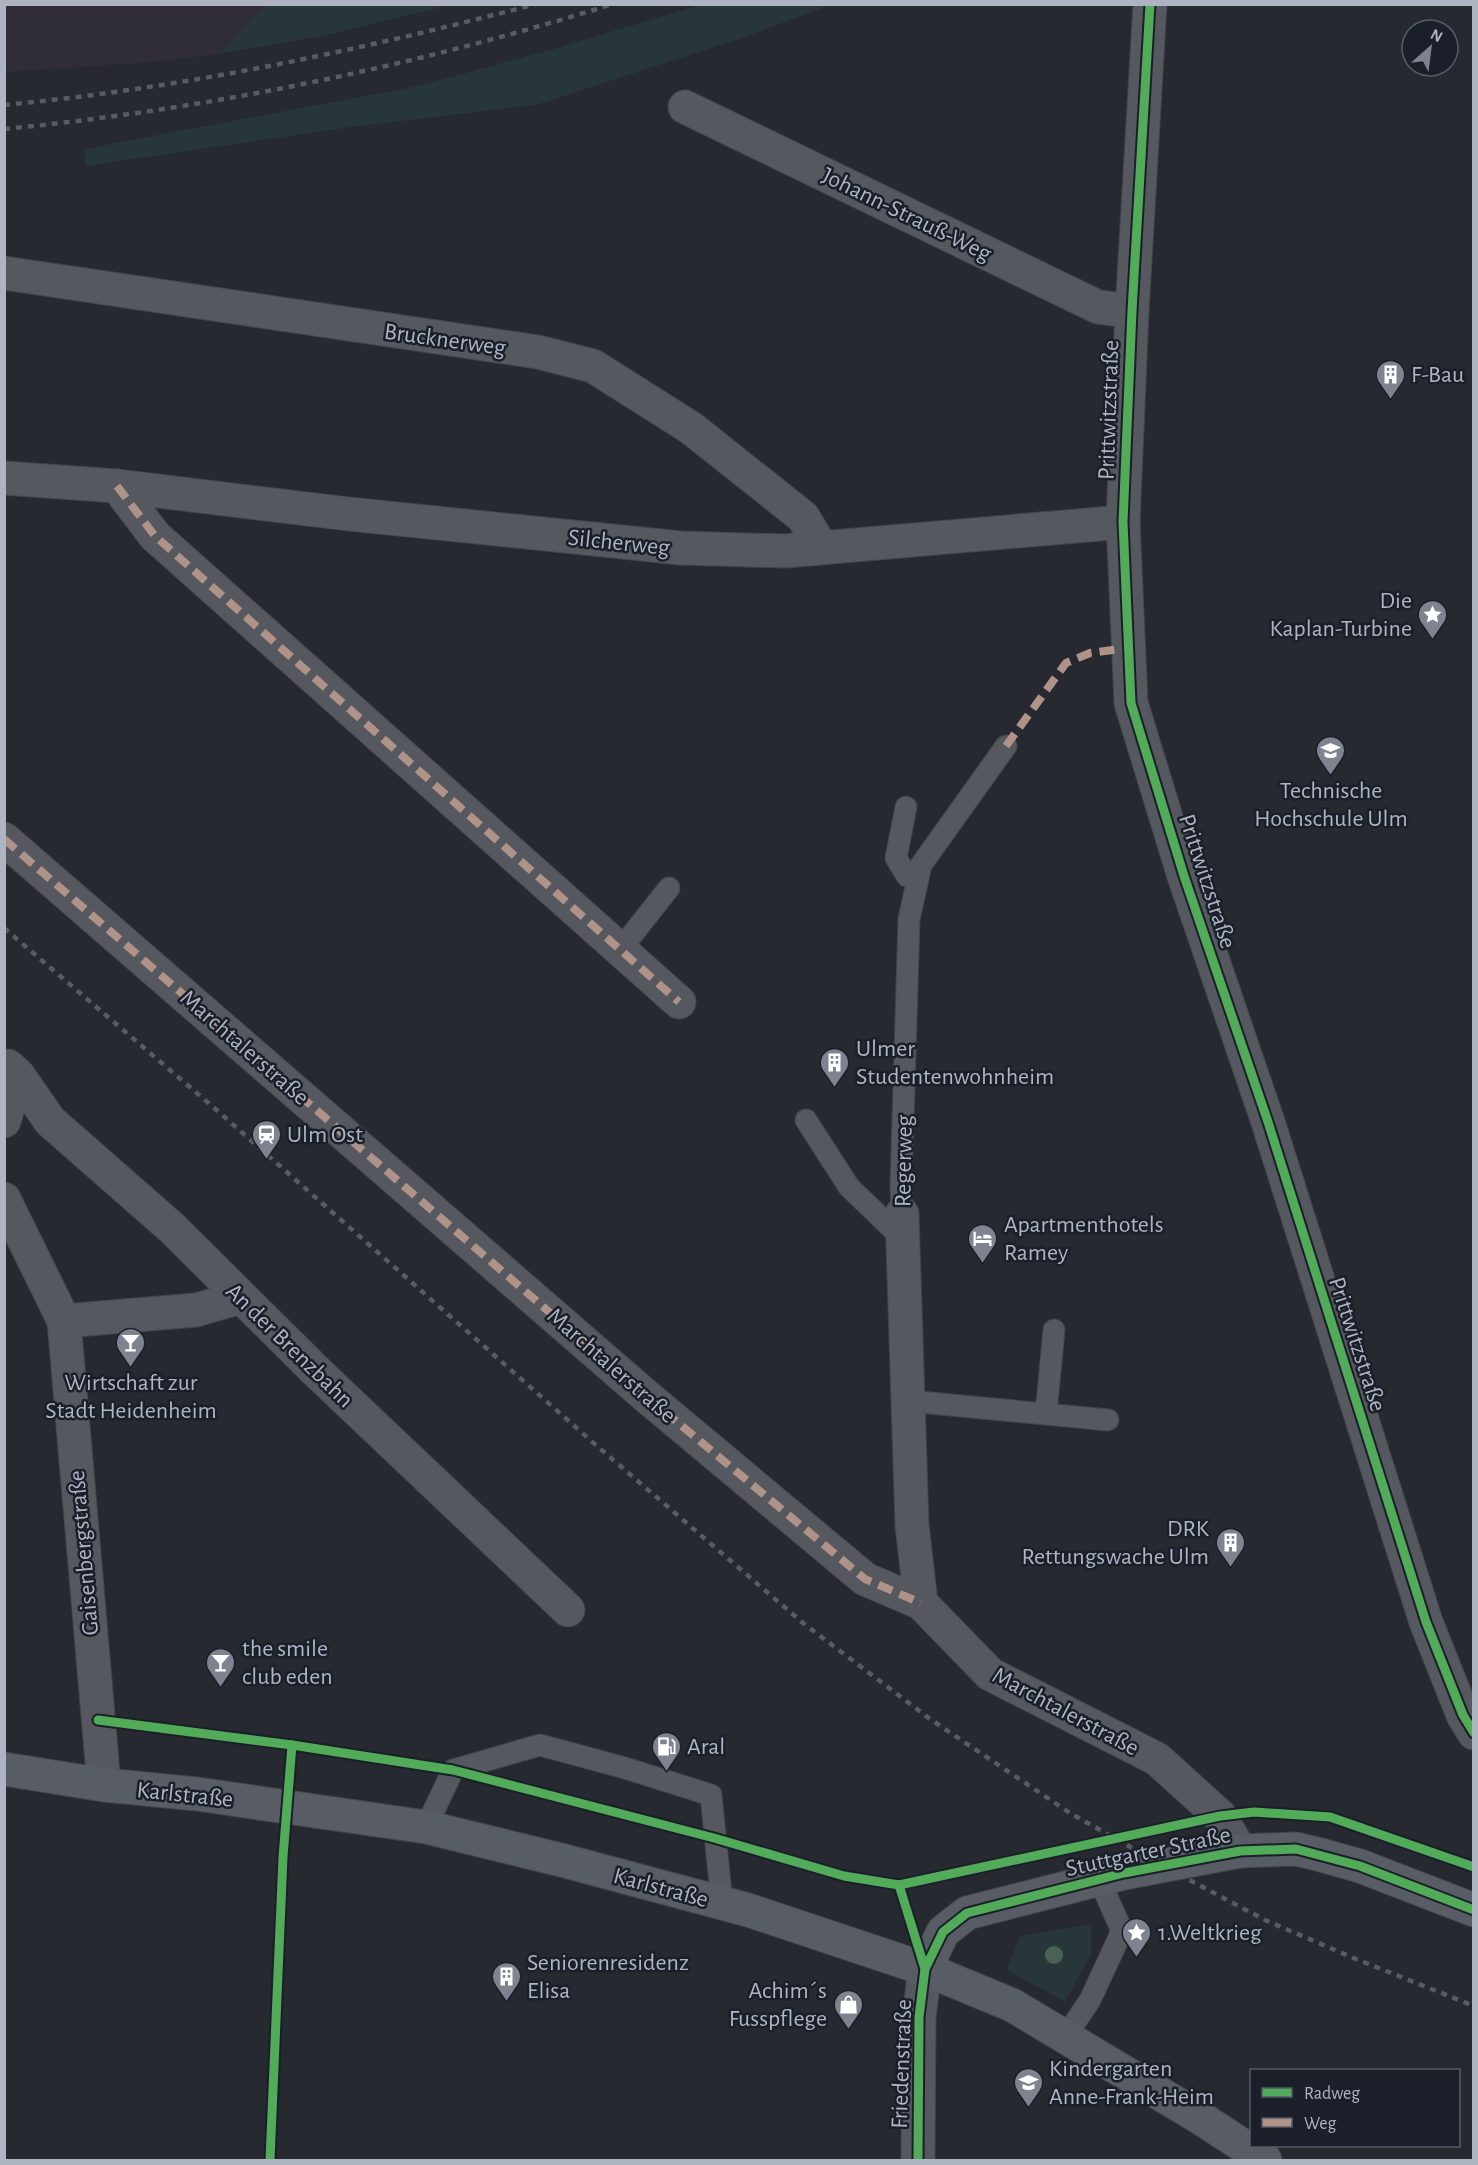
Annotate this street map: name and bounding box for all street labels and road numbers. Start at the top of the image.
street label: Johann-Strauß-Weg [818,163,995,266]
street label: Brucknerweg [382,320,508,360]
street label: Prittwitzstraße [1095,340,1123,480]
street label: Silcherweg [567,526,671,560]
street label: Prittwitzstraße [1174,811,1240,952]
street label: Marchtalerstraße [175,986,313,1110]
street label: Regerweg [891,1114,917,1207]
street label: Prittwitzstraße [1324,1274,1390,1415]
street label: An der Brenzbahn [221,1279,358,1412]
street label: Marchtalerstraße [542,1304,680,1428]
street label: Gaisenbergstraße [65,1469,103,1637]
street label: Marchtalerstraße [988,1663,1143,1761]
street label: Karlstraße [135,1778,234,1812]
street label: Stuttgarter Straße [1064,1823,1233,1881]
street label: Karlstraße [611,1864,711,1912]
street label: Friedenstraße [888,1999,916,2129]

